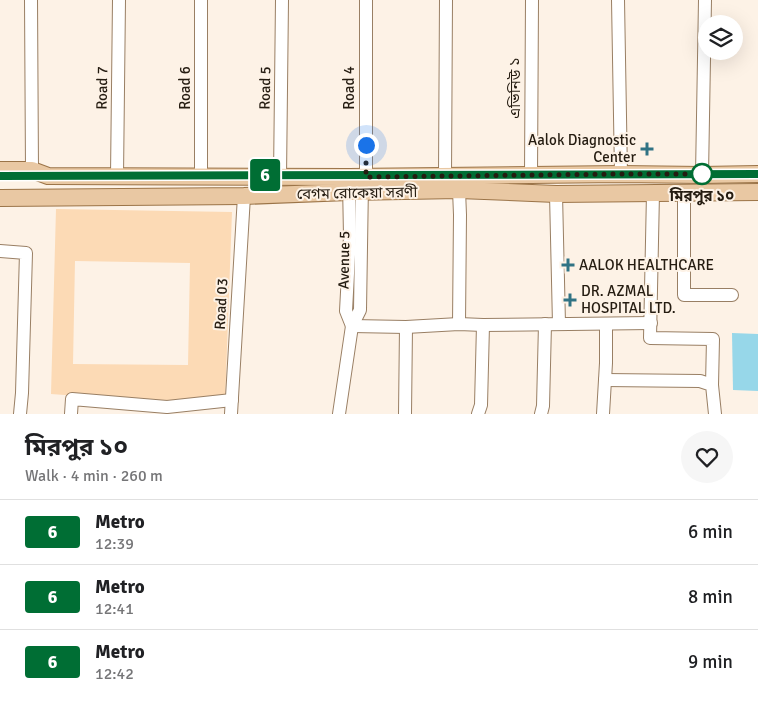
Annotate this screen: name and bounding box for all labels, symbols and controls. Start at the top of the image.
map controls [698,15,743,60]
button: layers [698,15,743,60]
street label: এভিনিউ ১ [506,57,524,119]
street label: Road 7 [93,66,111,110]
street label: Road 6 [176,66,194,110]
street label: Road 5 [256,66,274,110]
street label: Road 4 [340,66,358,110]
place label: Aalok Diagnostic Center [528,131,636,166]
your location [354,133,379,158]
marker: Aalok Diagnostic Center [640,142,654,156]
line badge: 6 [249,159,281,191]
marker: মিরপুর ১০ [691,163,713,185]
text: 6 [260,164,270,186]
street label: বেগম রোকেয়া সরণী [297,183,418,203]
place label: মিরপুর ১০ [669,187,734,206]
street label: Avenue 5 [334,231,354,289]
place label: AALOK HEALTHCARE [579,256,714,274]
marker: AALOK HEALTHCARE [561,258,575,272]
street label: Road 03 [211,278,231,330]
place label: DR. AZMAL HOSPITAL LTD. [581,282,676,317]
marker: DR. AZMAL HOSPITAL LTD. [563,293,577,307]
button: heart [681,431,733,483]
text: মিরপুর ১০ [25,432,128,462]
text: Walk · 4 min · 260 m [25,466,163,486]
text: Metro [95,510,145,534]
text: 6 min [688,520,733,544]
text: 6 [48,521,57,543]
text: 12:39 [95,534,134,554]
text: Metro [95,575,145,599]
text: 8 min [688,585,733,609]
text: 6 [48,586,57,608]
text: 12:41 [95,599,134,619]
text: Metro [95,640,145,664]
text: 9 min [688,650,733,674]
text: 6 [48,651,57,673]
text: 12:42 [95,664,134,684]

